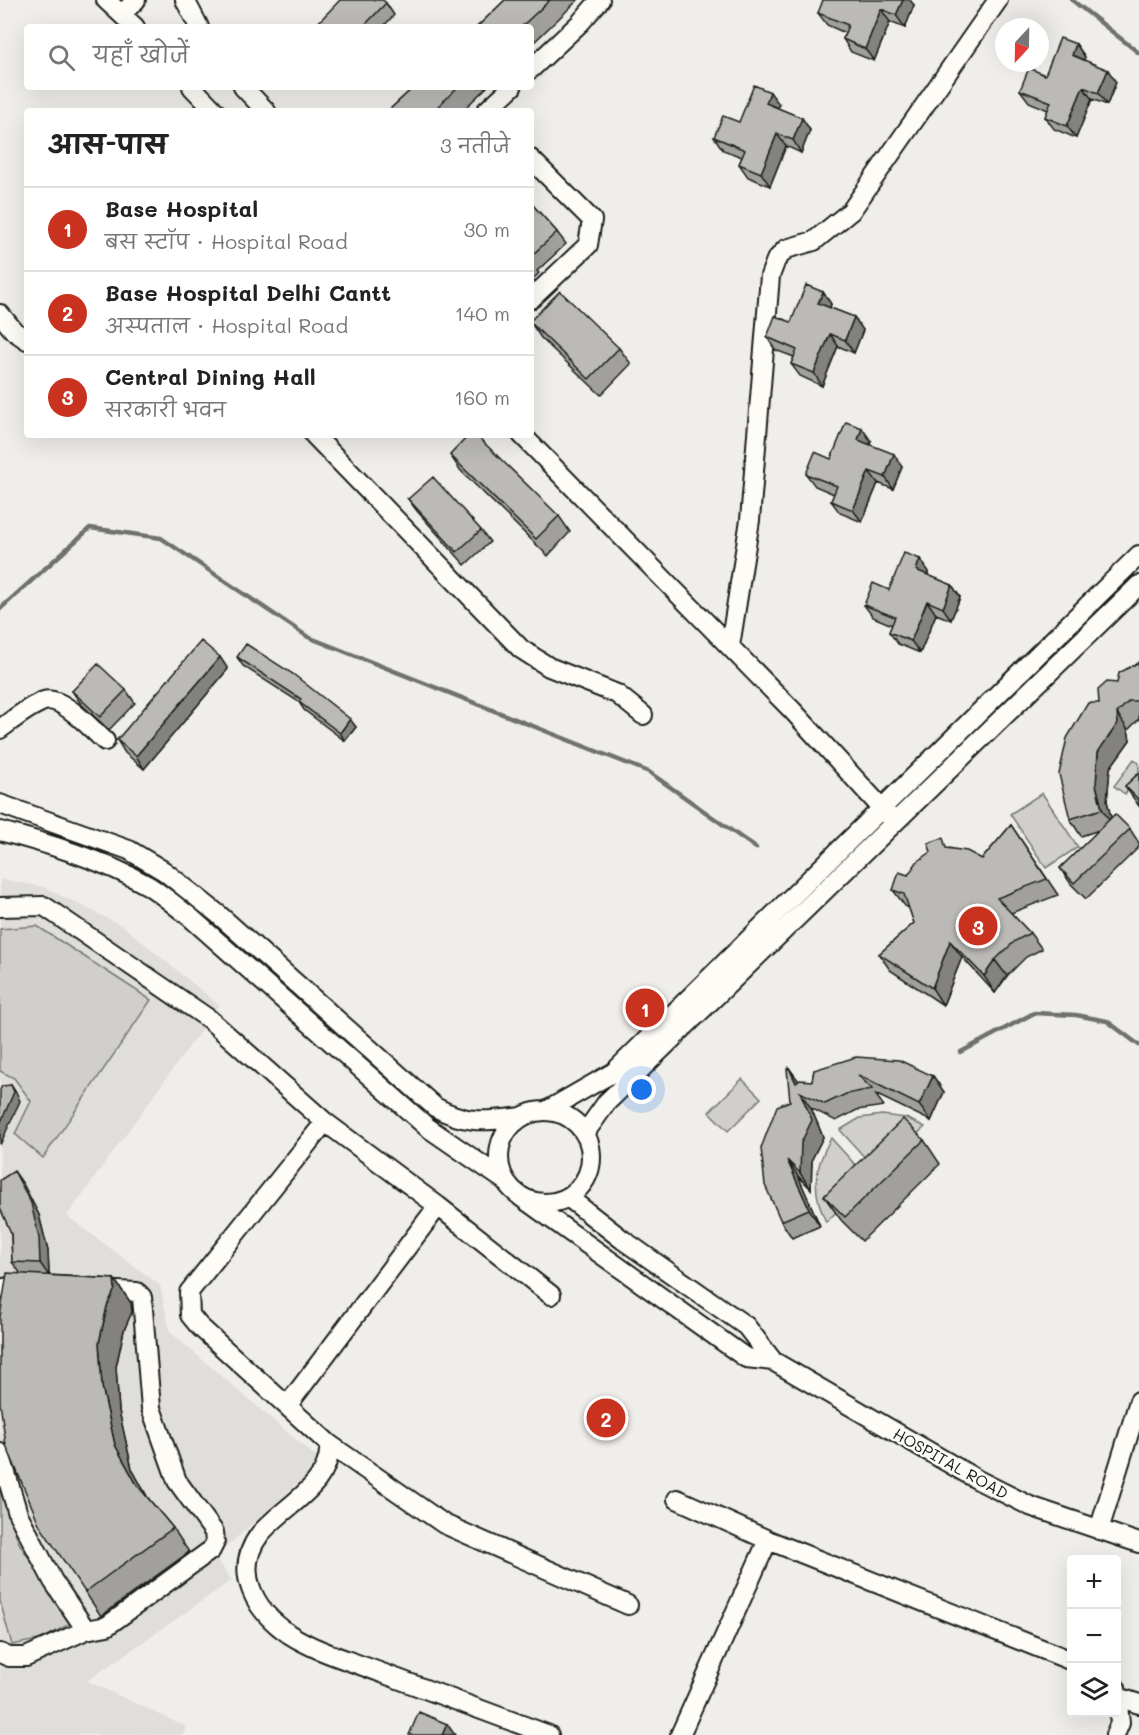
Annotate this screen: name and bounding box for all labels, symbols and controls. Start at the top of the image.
north arrow [995,18,1049,72]
search box [24,24,534,90]
text: यहाँ खोजें [93,40,189,69]
icon: search [45,41,78,74]
text: आस-पास [48,127,167,161]
text: 3 नतीजे [440,132,510,158]
text: Base Hospital [105,194,258,223]
text: 1 [63,216,72,242]
text: 30 m [464,216,510,242]
text: बस स्टॉप · Hospital Road [105,228,348,254]
text: Base Hospital Delhi Cantt [105,278,391,307]
text: 2 [62,300,73,326]
text: 140 m [455,300,510,326]
text: अस्पताल · Hospital Road [105,312,348,338]
text: Central Dining Hall [105,362,316,391]
text: 3 [62,384,74,410]
text: 160 m [454,384,510,410]
text: सरकारी भवन [105,396,226,422]
pin: 3 [958,904,998,948]
pin: 1 [626,986,664,1030]
your location [627,1075,656,1104]
pin: 2 [586,1396,626,1440]
street label: HOSPITAL ROAD [890,1423,1012,1503]
map controls [1067,1555,1121,1717]
button: + [1067,1555,1121,1609]
button: − [1067,1609,1121,1663]
button: layers [1067,1663,1121,1717]

